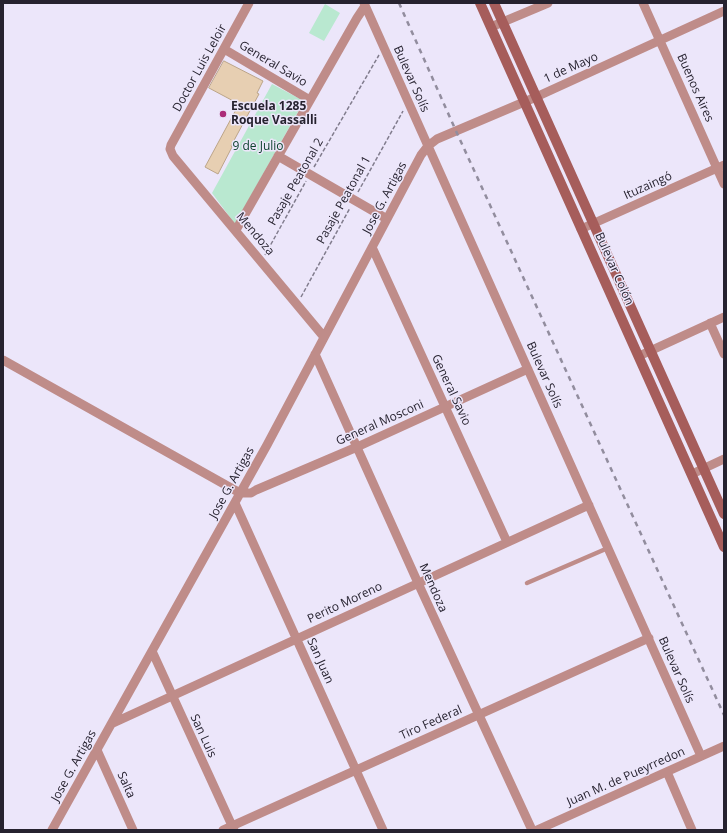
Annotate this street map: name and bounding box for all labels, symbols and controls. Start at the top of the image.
street label: Doctor Luis Leloir [170,22,230,114]
street label: General Savio [236,38,310,90]
street label: Bulevar Solís [390,44,432,114]
street label: 1 de Mayo [542,50,600,86]
street label: Buenos Aires [674,52,716,124]
place label: Escuela 1285 Roque Vassalli [231,100,317,128]
marker: Escuela 1285 Roque Vassalli [218,109,228,119]
street label: Pasaje Peatonal 2 [265,136,327,228]
park label: 9 de Julio [232,140,284,154]
street label: Pasaje Peatonal 1 [314,154,374,246]
street label: Jose G. Artigas [360,159,410,237]
street label: Ituzaingó [622,169,674,203]
street label: Mendoza [233,210,277,258]
street label: Bulevar Colón [592,230,636,308]
street label: Bulevar Solís [523,340,565,410]
street label: General Savio [428,352,474,428]
street label: General Mosconi [334,397,426,449]
street label: Jose G. Artigas [206,445,258,521]
street label: Mendoza [416,561,450,615]
street label: Perito Moreno [305,579,385,627]
street label: Bulevar Solís [655,635,697,705]
street label: San Juan [304,636,336,686]
street label: Tiro Federal [398,703,464,743]
street label: San Luis [187,712,219,760]
street label: Jose G. Artigas [48,728,100,804]
street label: Juan M. de Pueyrredon [565,744,687,810]
street label: Salta [114,770,138,800]

